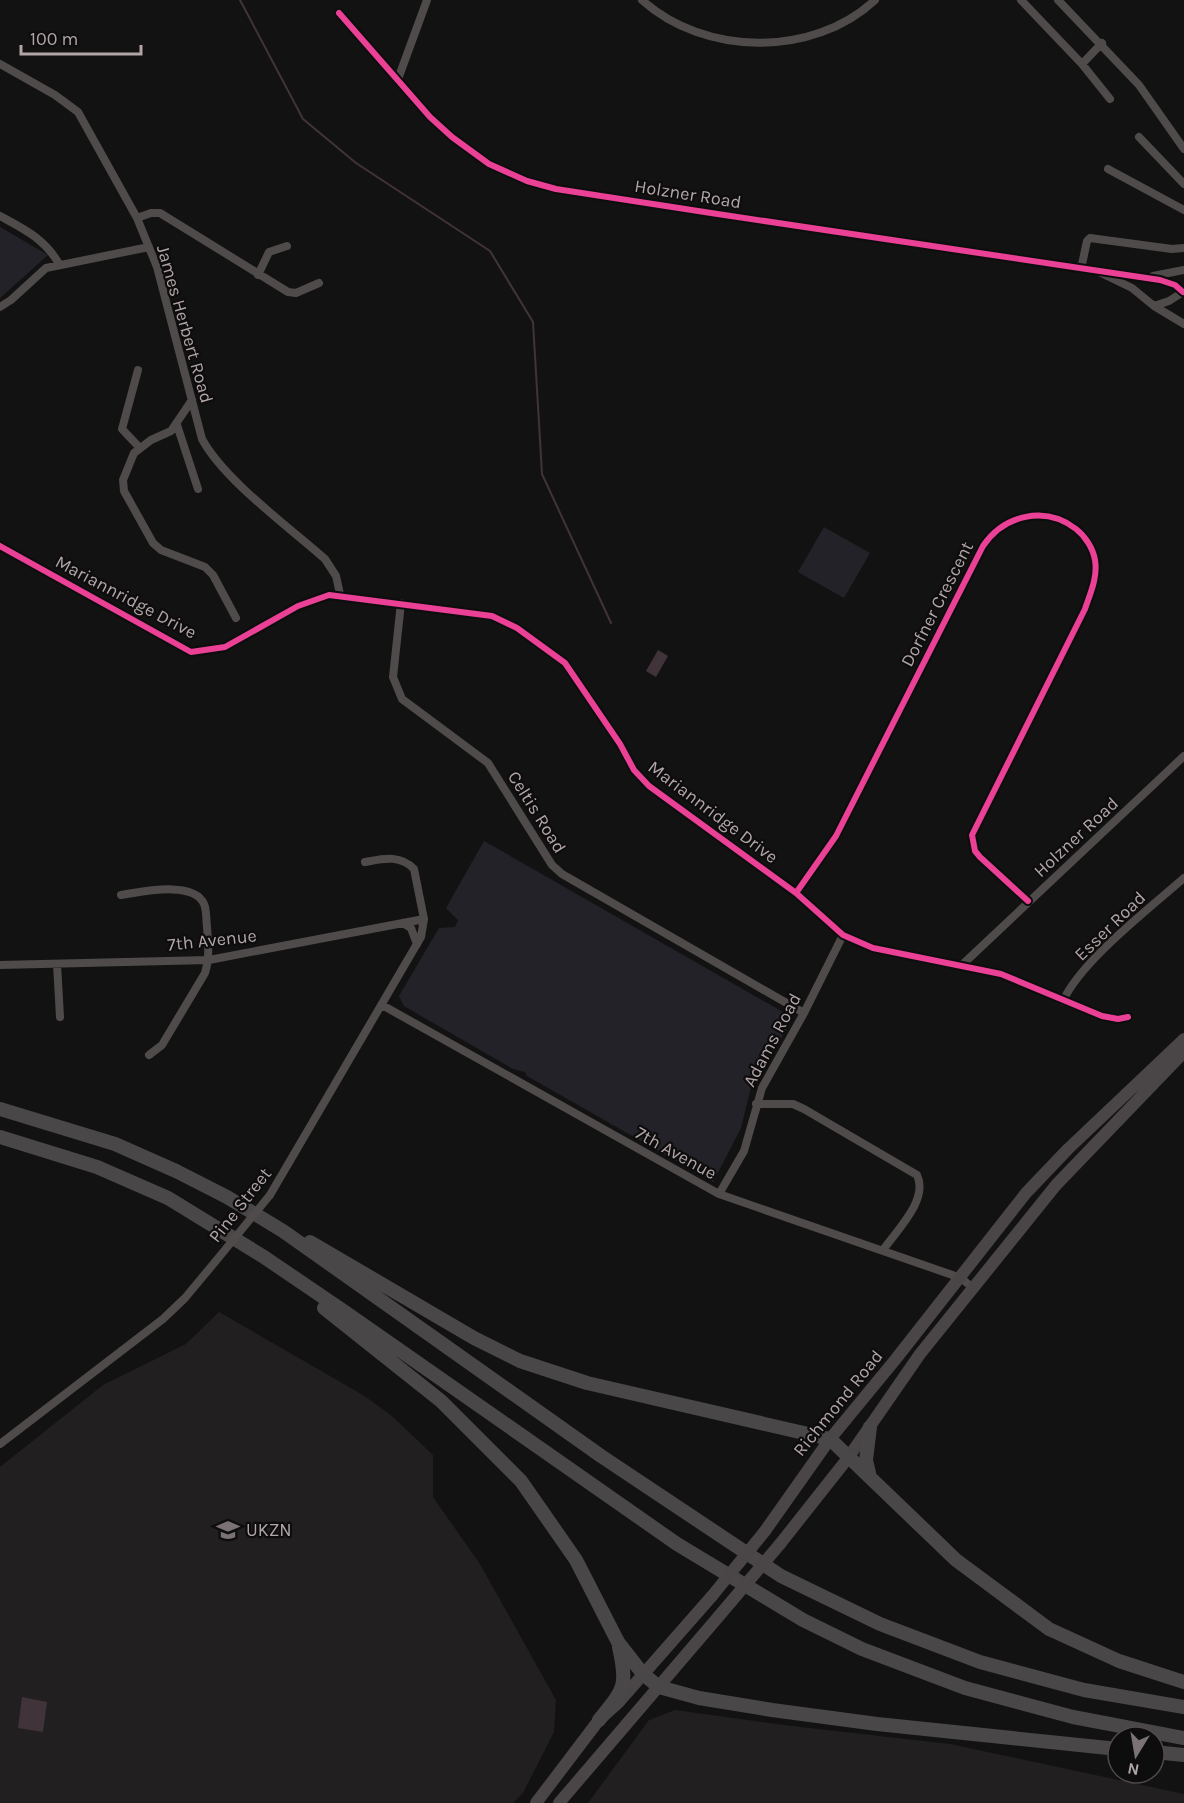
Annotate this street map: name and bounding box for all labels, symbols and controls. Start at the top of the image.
scale bar [21,18,141,56]
text: 100 m [30,28,78,50]
street label: Holzner Road [633,175,743,213]
street label: James Herbert Road [152,242,218,406]
street label: Dorfner Crescent [896,537,978,670]
street label: Mariannridge Drive [52,550,200,644]
street label: Mariannridge Drive [644,756,782,868]
street label: Celtis Road [503,767,571,857]
street label: Holzner Road [1029,792,1123,882]
street label: Esser Road [1070,887,1150,965]
street label: 7th Avenue [166,924,258,956]
street label: Adams Road [738,989,806,1091]
street label: 7th Avenue [631,1122,721,1184]
street label: Pine Street [204,1163,276,1247]
street label: Richmond Road [788,1345,888,1461]
school or university icon: UKZN [215,1517,241,1543]
place label: UKZN [246,1519,292,1541]
north arrow [1106,1725,1166,1785]
text: N [1126,1759,1141,1780]

